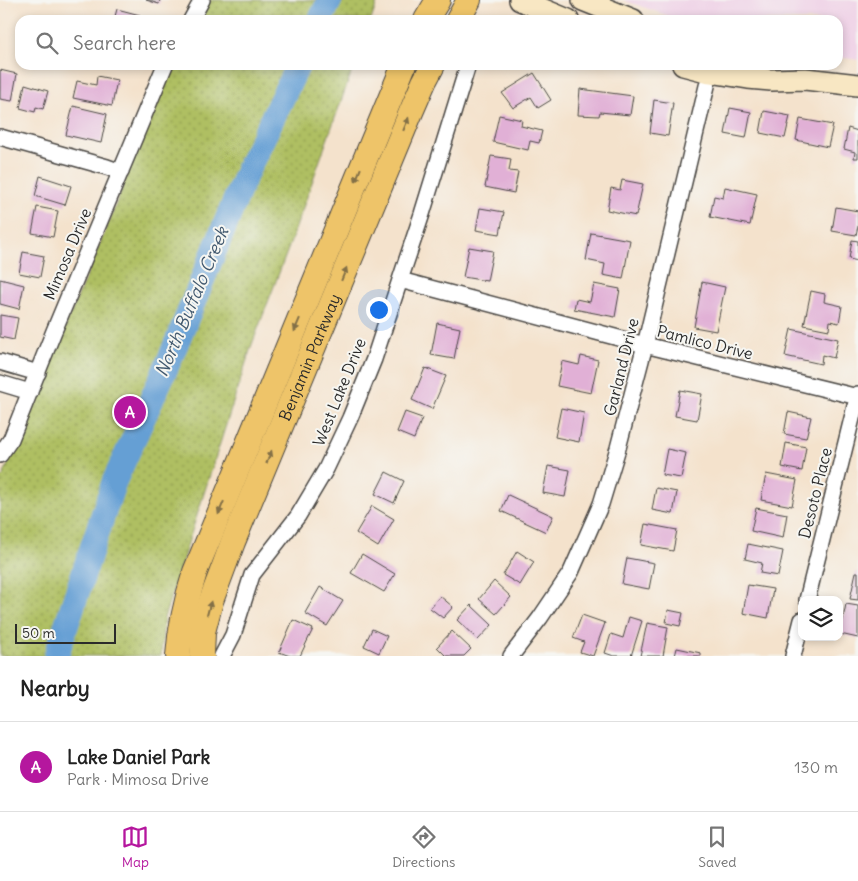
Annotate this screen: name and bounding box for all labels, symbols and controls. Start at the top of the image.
search box [15,15,843,70]
icon: search [33,29,61,57]
text: Search here [73,31,176,55]
one-way arrow [402,116,410,131]
one-way arrow [354,168,362,183]
street label: Mimosa Drive [39,205,95,303]
water label: North Buffalo Creek [150,222,234,380]
one-way arrow [341,267,349,281]
street label: Benjamin Parkway [274,291,345,424]
your location [366,297,392,323]
street label: Garland Drive [599,316,643,418]
one-way arrow [293,318,301,333]
street label: Pamlico Drive [655,320,755,364]
street label: West Lake Drive [308,335,370,449]
pin: A [114,393,146,431]
street label: Desoto Place [794,445,836,541]
one-way arrow [265,450,273,464]
one-way arrow [217,501,225,515]
map controls [798,596,843,641]
button: layers [798,596,843,641]
one-way arrow [206,601,214,616]
scale bar [15,621,116,644]
text: 50 m [22,624,55,642]
text: Nearby [20,675,90,702]
text: Lake Daniel Park [67,745,210,769]
text: A [31,757,41,777]
text: 130 m [794,757,838,777]
text: Park · Mimosa Drive [67,769,209,789]
tab: Map [121,823,149,871]
tab: Directions [392,823,455,871]
tab: Saved [698,823,737,871]

